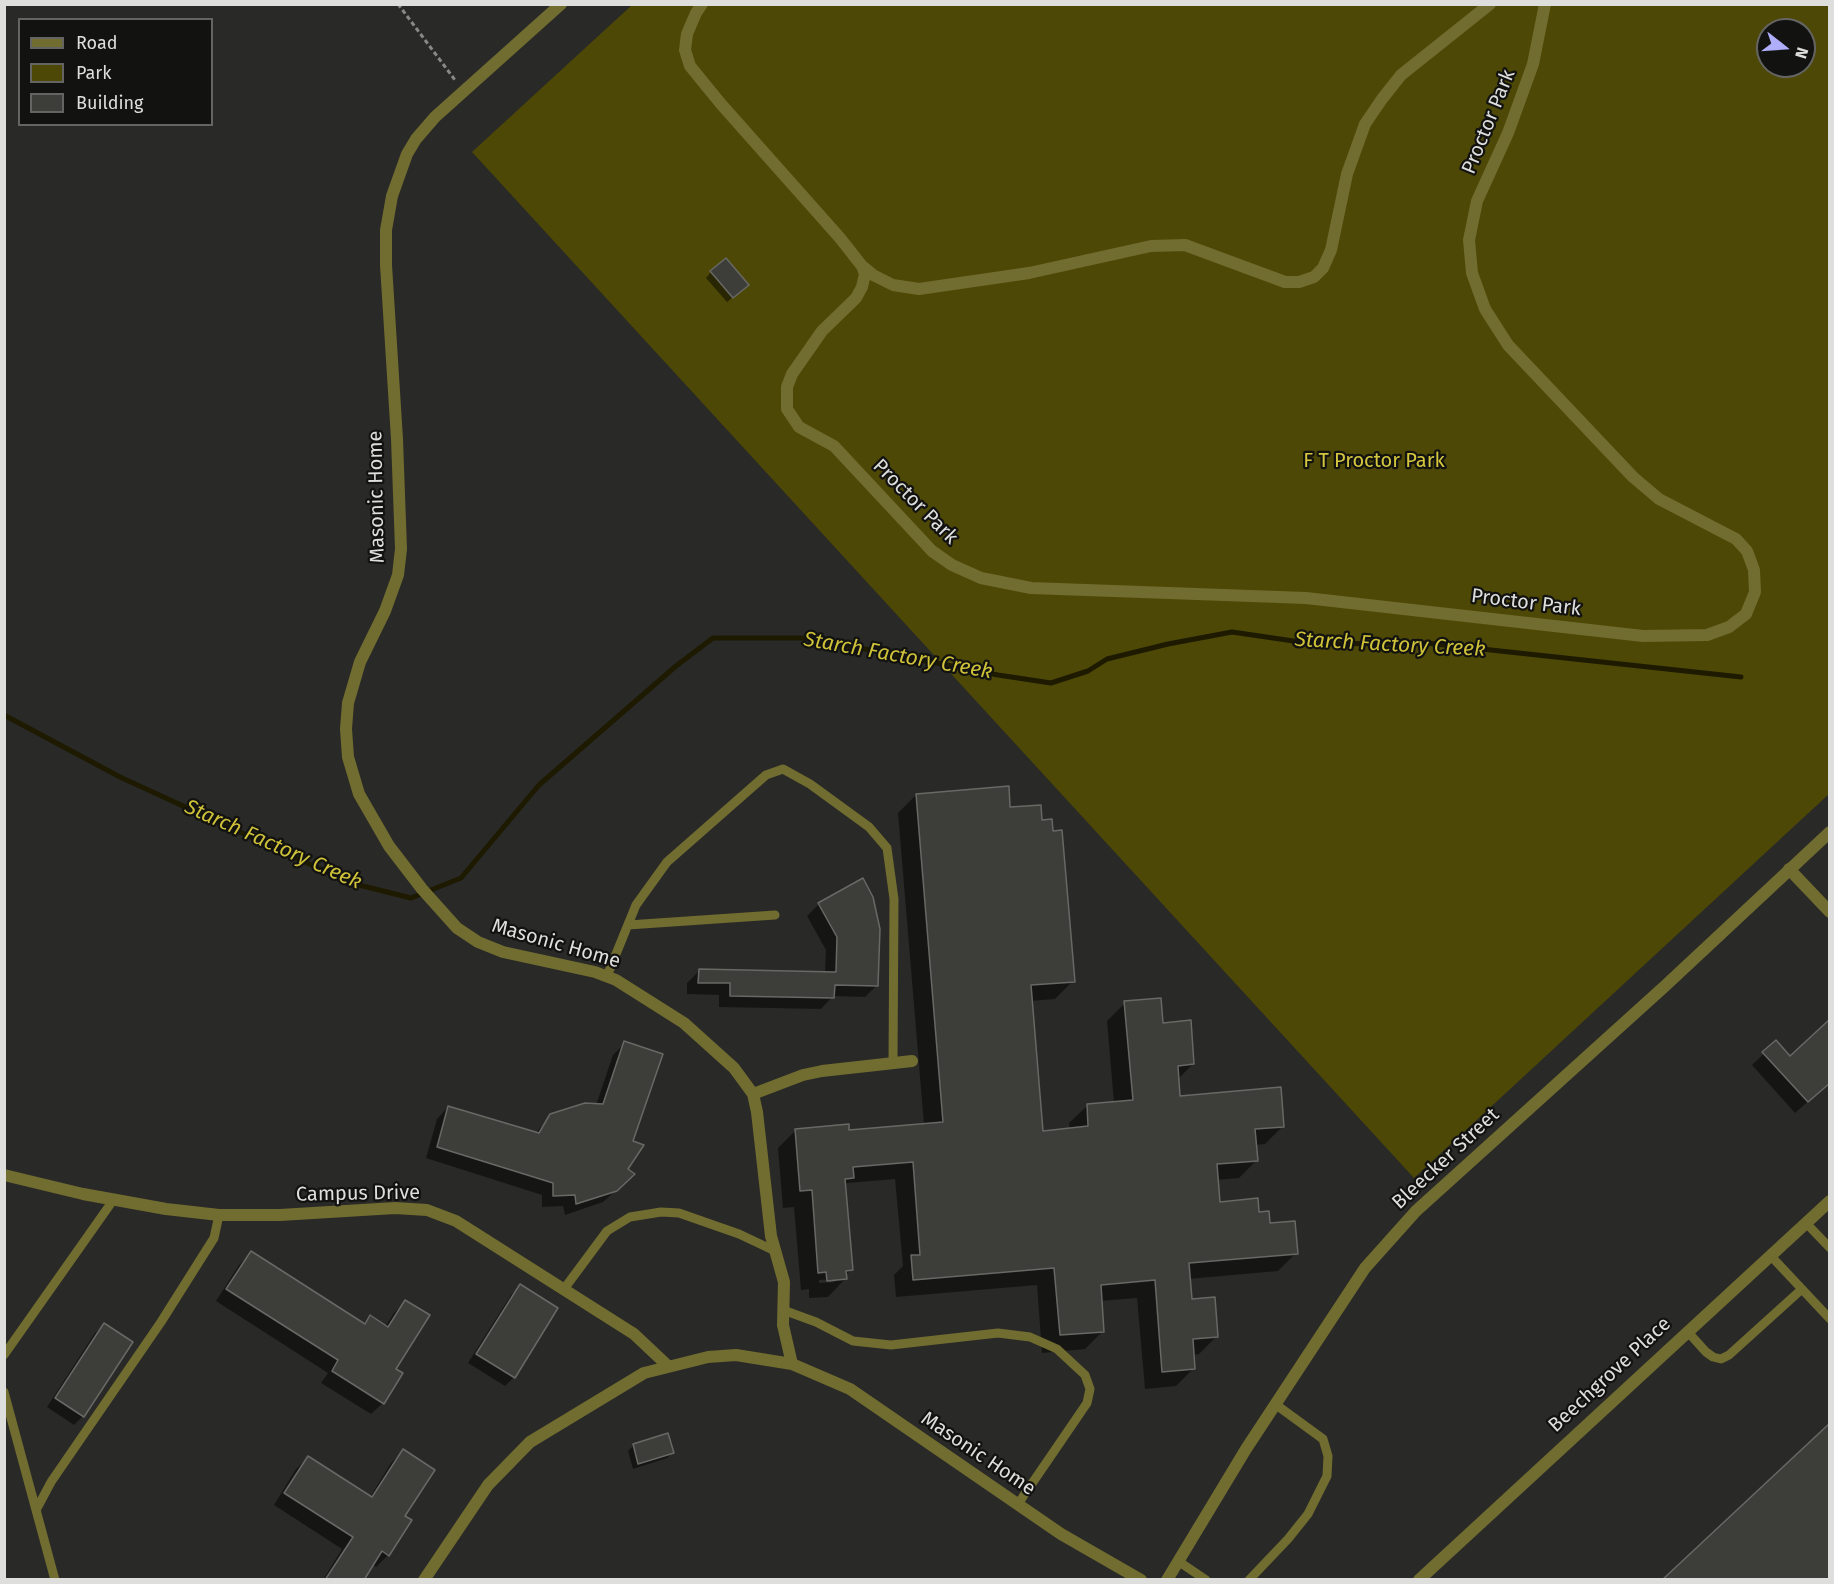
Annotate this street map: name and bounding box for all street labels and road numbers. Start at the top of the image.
street label: Proctor Park [1457,66,1521,178]
street label: Masonic Home [364,430,390,564]
street label: Proctor Park [867,454,963,550]
street label: Proctor Park [1470,584,1582,622]
street label: Masonic Home [489,914,623,974]
street label: Bleecker Street [1388,1103,1504,1215]
street label: Campus Drive [296,1181,420,1207]
street label: Beechgrove Place [1544,1312,1676,1438]
street label: Masonic Home [916,1407,1040,1501]

